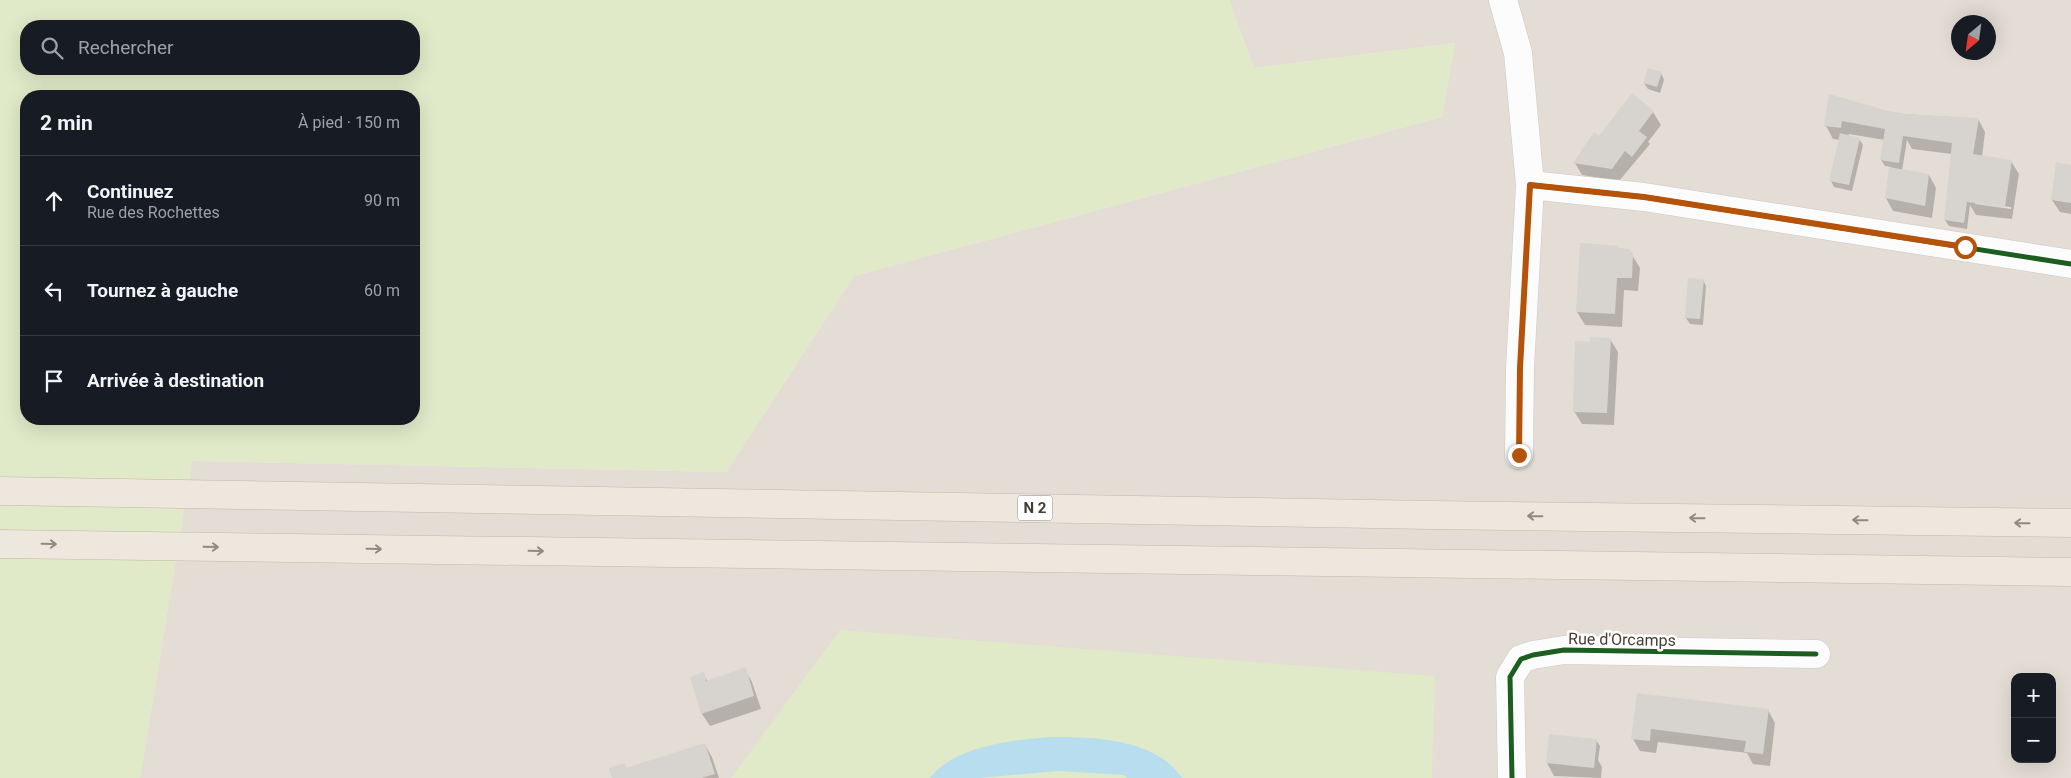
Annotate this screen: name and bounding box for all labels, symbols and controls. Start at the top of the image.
north arrow [1951,15,1996,60]
search box [20,20,420,75]
icon: search [38,34,66,62]
text: Rechercher [78,36,173,59]
text: 2 min [40,111,93,135]
text: À pied · 150 m [298,113,400,132]
text: Continuez [87,180,173,203]
icon: ahead [40,187,68,215]
text: 90 m [364,191,400,210]
text: Rue des Rochettes [87,203,220,222]
route start [1954,236,1977,259]
icon: left [40,277,68,305]
text: Tournez à gauche [87,279,238,302]
text: 60 m [364,281,400,300]
icon: arrive [40,367,68,395]
text: Arrivée à destination [87,369,264,392]
route end [1508,444,1531,467]
road number: N 2 [1018,496,1052,520]
one-way arrow [1527,511,1544,521]
one-way arrow [1690,513,1706,523]
one-way arrow [1852,516,1868,525]
one-way arrow [2015,518,2031,528]
one-way arrow [40,540,56,549]
one-way arrow [202,542,219,552]
one-way arrow [365,544,381,554]
one-way arrow [528,546,544,556]
street label: Rue d'Orcamps [1568,629,1676,650]
map controls [2011,673,2056,763]
button: + [2011,673,2056,718]
button: − [2011,718,2056,763]

